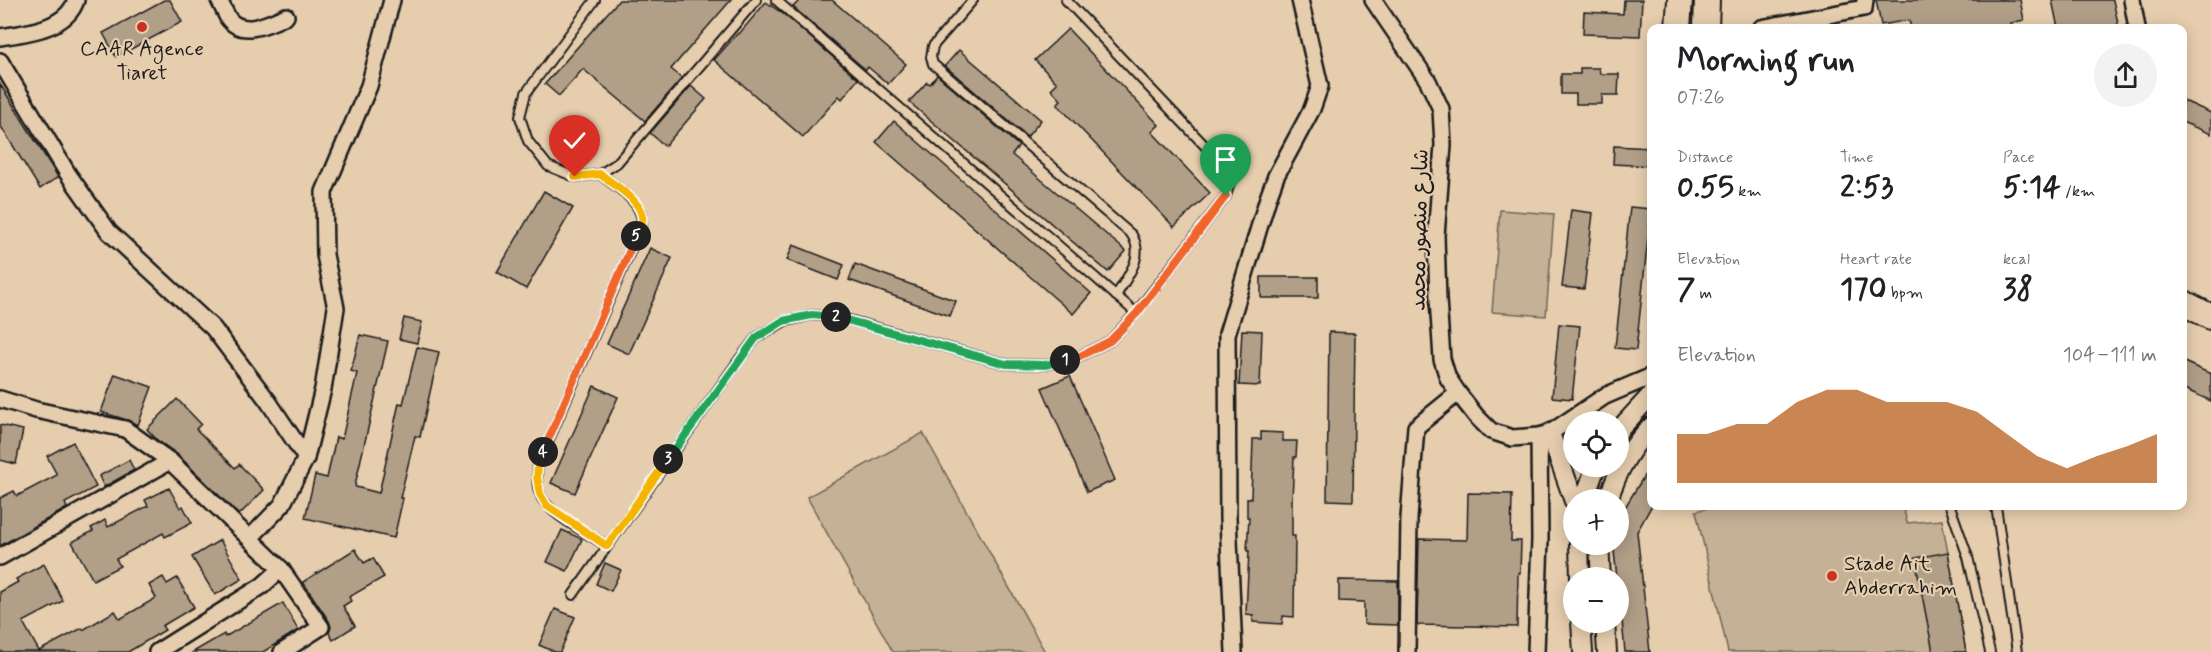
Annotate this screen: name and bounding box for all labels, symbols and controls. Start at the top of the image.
marker: CAAR Agence Tiaret [135,20,149,34]
place label: CAAR Agence Tiaret [80,35,204,87]
text: Morning run [1677,39,1855,83]
button: share [2094,44,2157,107]
text: 07:26 [1677,84,1724,111]
pin [549,115,600,177]
icon: check [558,124,591,157]
pin [1200,134,1251,196]
icon: arrive [1209,143,1242,176]
text: Distance [1677,147,1733,168]
text: Time [1840,147,1874,168]
text: Pace [2003,147,2035,168]
street label: شارع منصور محمد [1405,149,1435,311]
text: 0.55 [1677,168,1734,207]
text: 2:53 [1840,168,1893,207]
text: 5:14 [2003,168,2061,207]
text: km [1734,181,1762,202]
text: /km [2061,181,2095,202]
pin: 5 [621,221,651,251]
text: 5 [631,225,641,246]
text: Elevation [1677,249,1740,270]
text: Heart rate [1840,249,1912,270]
text: kcal [2003,249,2030,270]
text: 7 [1677,270,1695,309]
text: 170 [1840,270,1887,309]
text: 38 [2003,270,2033,309]
text: m [1695,283,1712,304]
text: bpm [1887,283,1923,304]
pin: 2 [821,302,851,332]
text: 2 [832,306,840,327]
text: Elevation [1677,342,1756,369]
text: 104–111 m [2063,342,2157,369]
pin: 1 [1050,345,1080,375]
text: 1 [1061,349,1069,370]
map controls [1563,411,1629,633]
button: locate [1563,411,1629,477]
pin: 4 [528,437,558,467]
text: 4 [538,441,548,462]
pin: 3 [653,444,683,474]
text: 3 [664,448,672,469]
button: + [1563,489,1629,555]
place label: Stade Ait Abderrahim [1844,550,1957,602]
button: − [1563,567,1629,633]
marker: Stade Ait Abderrahim [1825,569,1839,583]

